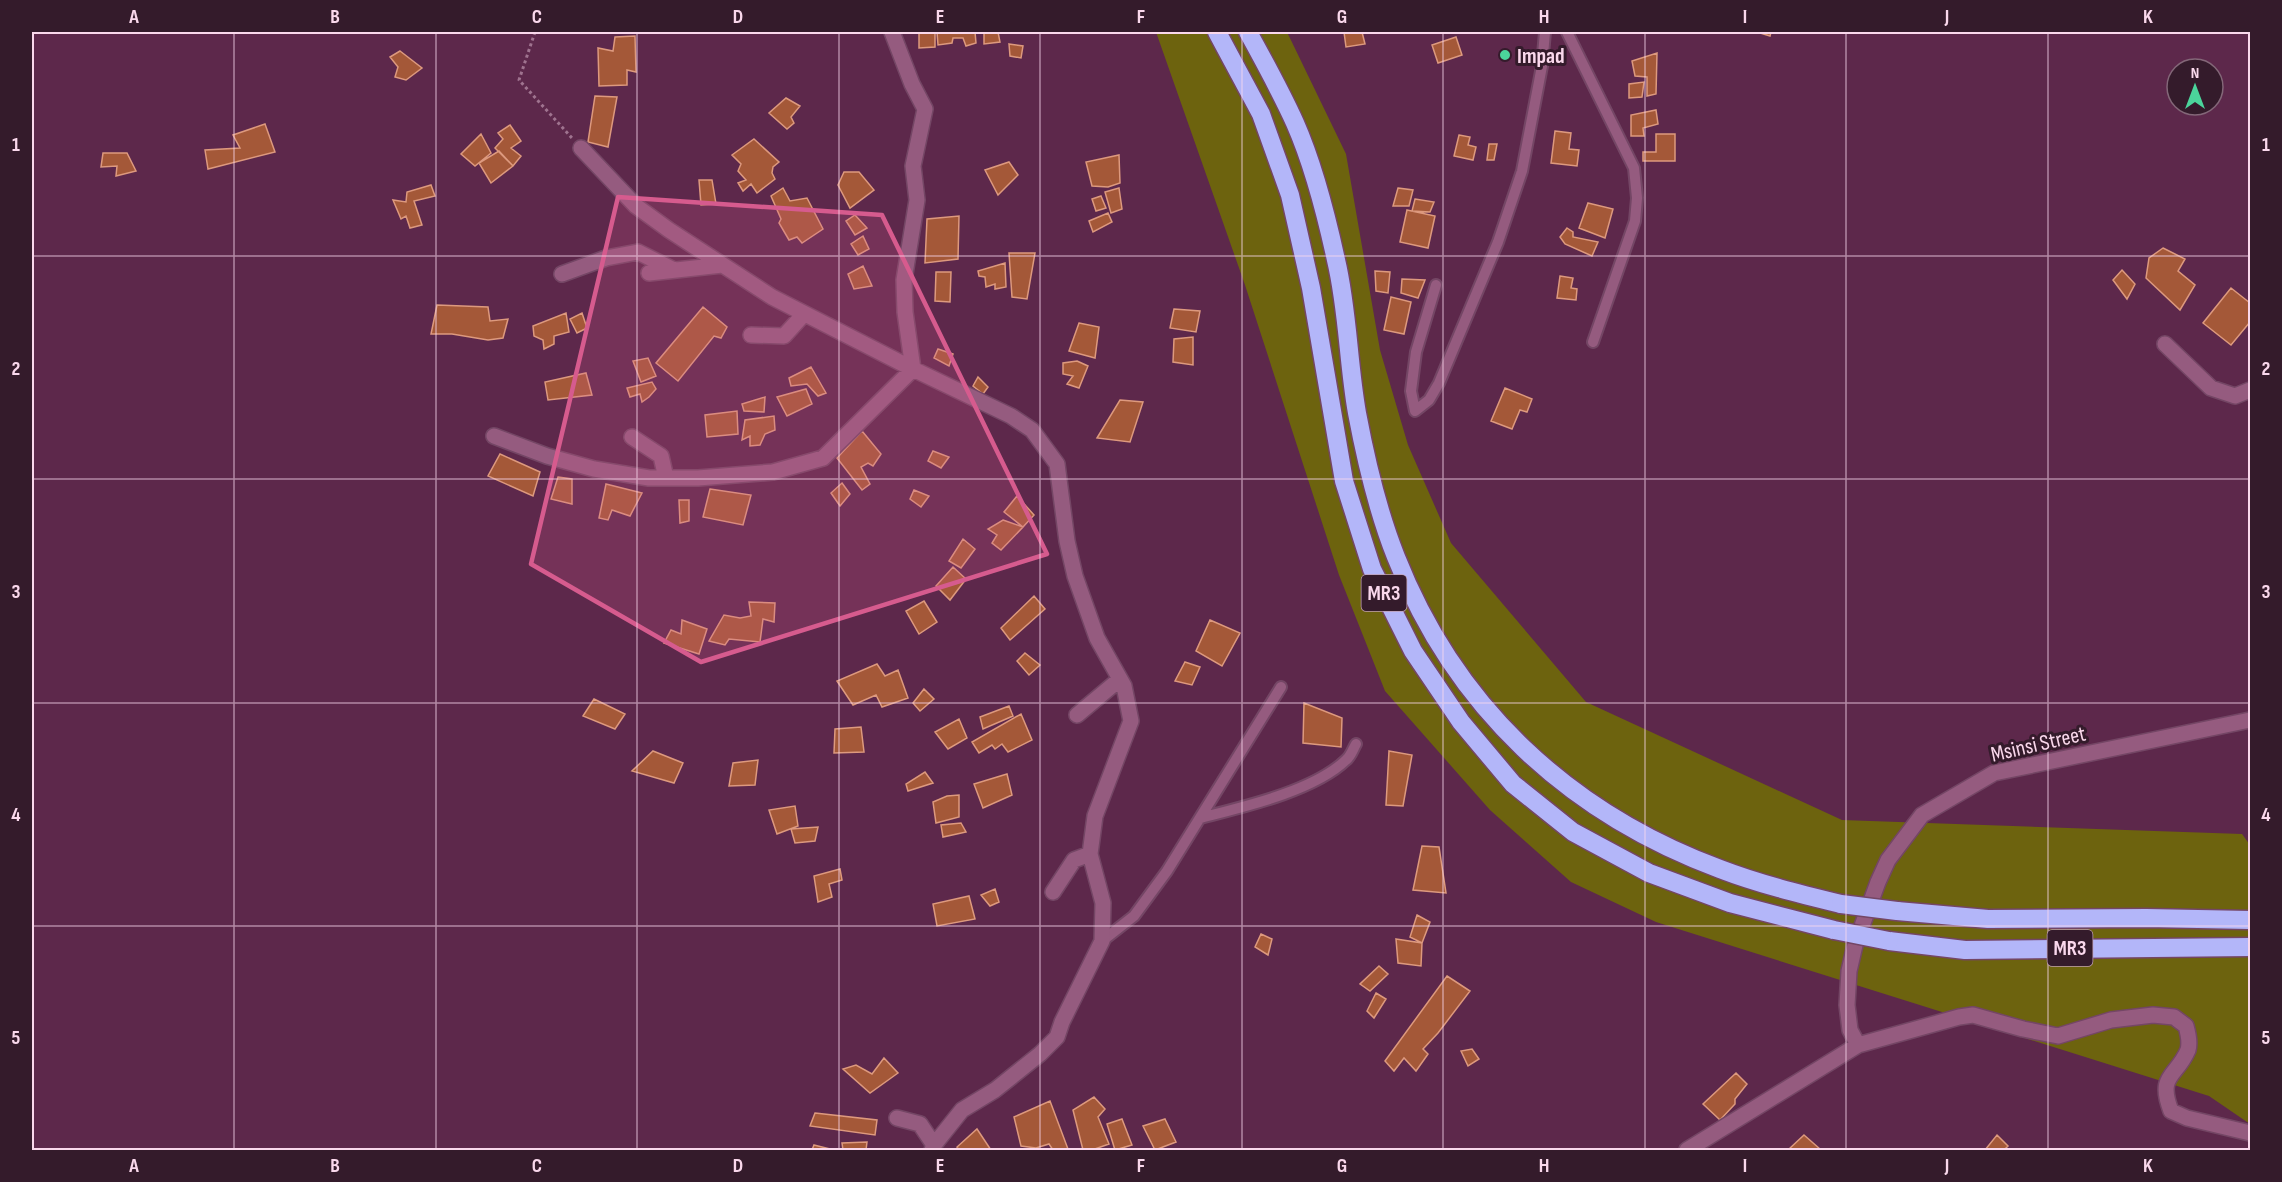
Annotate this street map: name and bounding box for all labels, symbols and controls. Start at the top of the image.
text: A [128,5,139,29]
text: B [330,5,340,29]
text: C [532,5,542,29]
text: D [733,5,743,29]
text: E [936,5,944,29]
text: F [1137,5,1145,29]
text: G [1337,5,1347,29]
text: H [1539,5,1549,29]
text: I [1743,5,1747,29]
text: J [1944,5,1949,29]
text: K [2143,5,2153,29]
place label: Impad [1517,43,1565,70]
marker: Impad [1498,48,1512,62]
north arrow [2165,57,2225,117]
text: N [2191,64,2199,83]
text: 1 [12,133,20,157]
text: 1 [2262,133,2270,157]
text: 2 [12,357,20,381]
text: 2 [2262,357,2270,381]
road number: MR3 [1362,575,1406,611]
text: 3 [12,580,21,604]
text: 3 [2262,580,2271,604]
street label: Msinsi Street [1988,720,2089,768]
text: 4 [11,803,21,827]
text: 4 [2261,803,2271,827]
road number: MR3 [2048,930,2092,966]
text: 5 [12,1026,21,1050]
text: 5 [2262,1026,2271,1050]
text: A [128,1154,139,1178]
text: B [330,1154,340,1178]
text: C [532,1154,542,1178]
text: D [733,1154,743,1178]
text: E [936,1154,944,1178]
text: F [1137,1154,1145,1178]
text: G [1337,1154,1347,1178]
text: H [1539,1154,1549,1178]
text: I [1743,1154,1747,1178]
text: J [1944,1154,1949,1178]
text: K [2143,1154,2153,1178]

